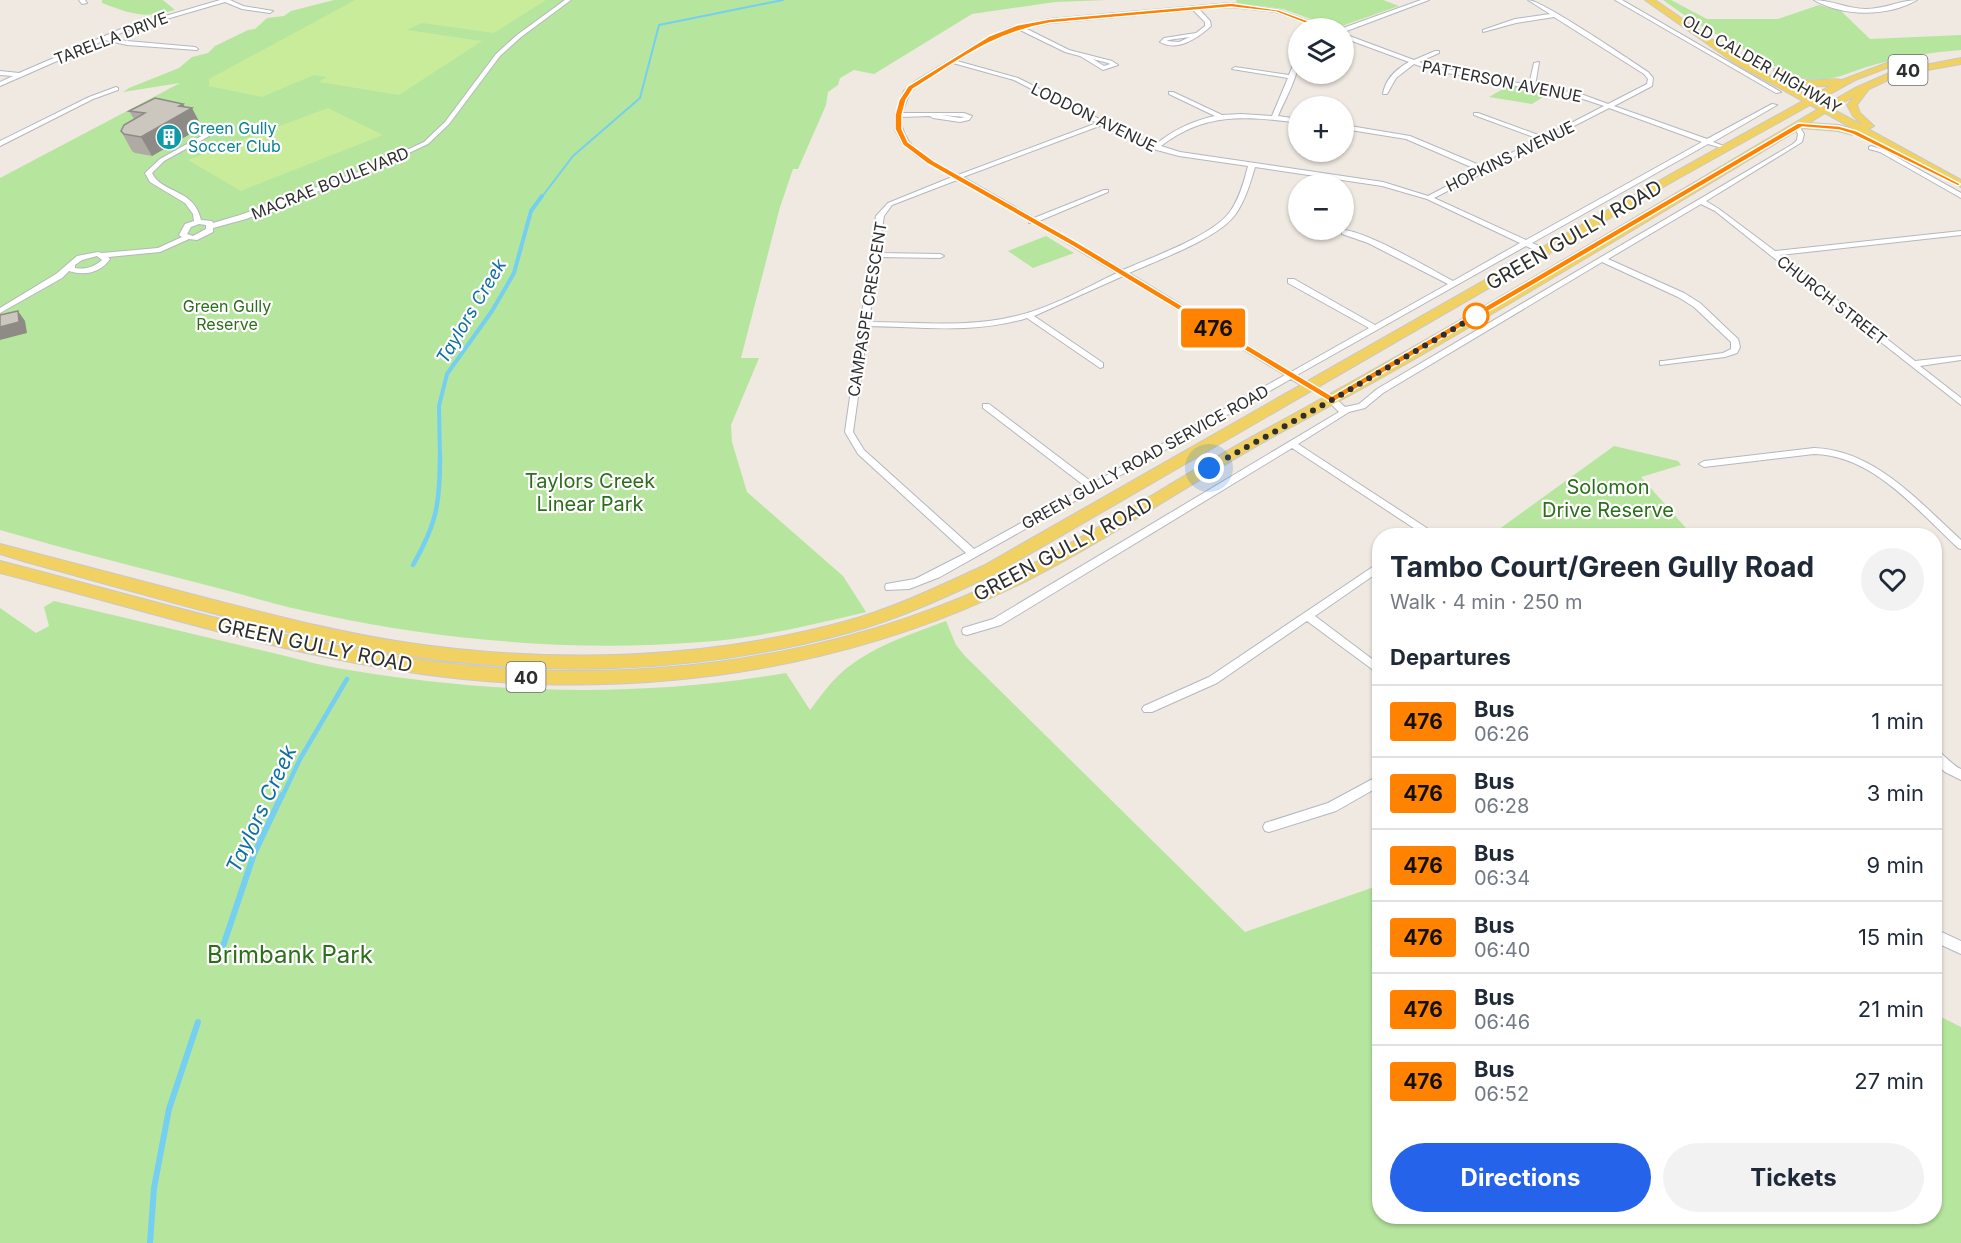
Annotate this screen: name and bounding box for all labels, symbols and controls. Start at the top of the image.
street label: TARELLA DRIVE [51,7,171,69]
street label: OLD CALDER HIGHWAY [1679,10,1845,118]
map controls [1288,18,1354,240]
button: layers [1288,18,1354,84]
road number: 40 [1888,55,1928,85]
street label: PATTERSON AVENUE [1420,56,1584,106]
street label: LODDON AVENUE [1028,78,1160,156]
button: + [1288,96,1354,162]
street label: HOPKINS AVENUE [1443,116,1577,196]
place label: Green Gully Soccer Club [188,118,281,156]
building icon: Green Gully Soccer Club [154,122,184,152]
street label: MACRAE BOULEVARD [248,142,412,224]
button: − [1288,174,1354,240]
street label: GREEN GULLY ROAD [1482,175,1666,295]
street label: CAMPASPE CRESCENT [843,220,891,398]
street label: CHURCH STREET [1773,251,1891,349]
water label: Taylors Creek [432,254,511,367]
park label: Green Gully Reserve [183,296,271,334]
unlabelled marker [1463,303,1489,329]
line badge: 476 [1178,308,1248,348]
text: 476 [1193,316,1233,341]
street label: GREEN GULLY ROAD SERVICE ROAD [1018,381,1272,533]
your location [1194,453,1224,483]
park label: Taylors Creek Linear Park [525,469,655,516]
park label: Solomon Drive Reserve [1542,475,1674,522]
street label: GREEN GULLY ROAD [969,492,1157,606]
button: heart [1861,548,1924,611]
text: Tambo Court/Green Gully Road [1390,550,1814,584]
text: Walk · 4 min · 250 m [1390,590,1583,614]
street label: GREEN GULLY ROAD [215,613,415,677]
text: Departures [1390,644,1511,670]
road number: 40 [506,662,546,692]
text: Bus [1474,696,1515,722]
text: 1 min [1871,708,1924,734]
text: 476 [1403,709,1443,734]
text: 06:26 [1474,722,1529,746]
water label: Taylors Creek [221,741,302,877]
text: Bus [1474,768,1515,794]
text: 3 min [1867,780,1924,806]
text: 476 [1403,781,1443,806]
text: 06:28 [1474,794,1529,818]
text: Bus [1474,840,1515,866]
text: 9 min [1867,852,1924,878]
text: 476 [1403,853,1443,878]
text: 06:34 [1474,866,1530,890]
text: Bus [1474,912,1515,938]
text: 15 min [1858,924,1924,950]
text: 476 [1403,925,1443,950]
text: 06:40 [1474,938,1530,962]
park label: Brimbank Park [207,940,373,969]
text: Bus [1474,984,1515,1010]
text: 21 min [1858,996,1924,1022]
text: 476 [1403,997,1443,1022]
text: 06:46 [1474,1010,1530,1034]
text: Bus [1474,1056,1515,1082]
text: 27 min [1854,1068,1924,1094]
text: 476 [1403,1069,1443,1094]
text: 06:52 [1474,1082,1529,1106]
button: Directions [1390,1143,1651,1212]
button: Tickets [1663,1143,1924,1212]

